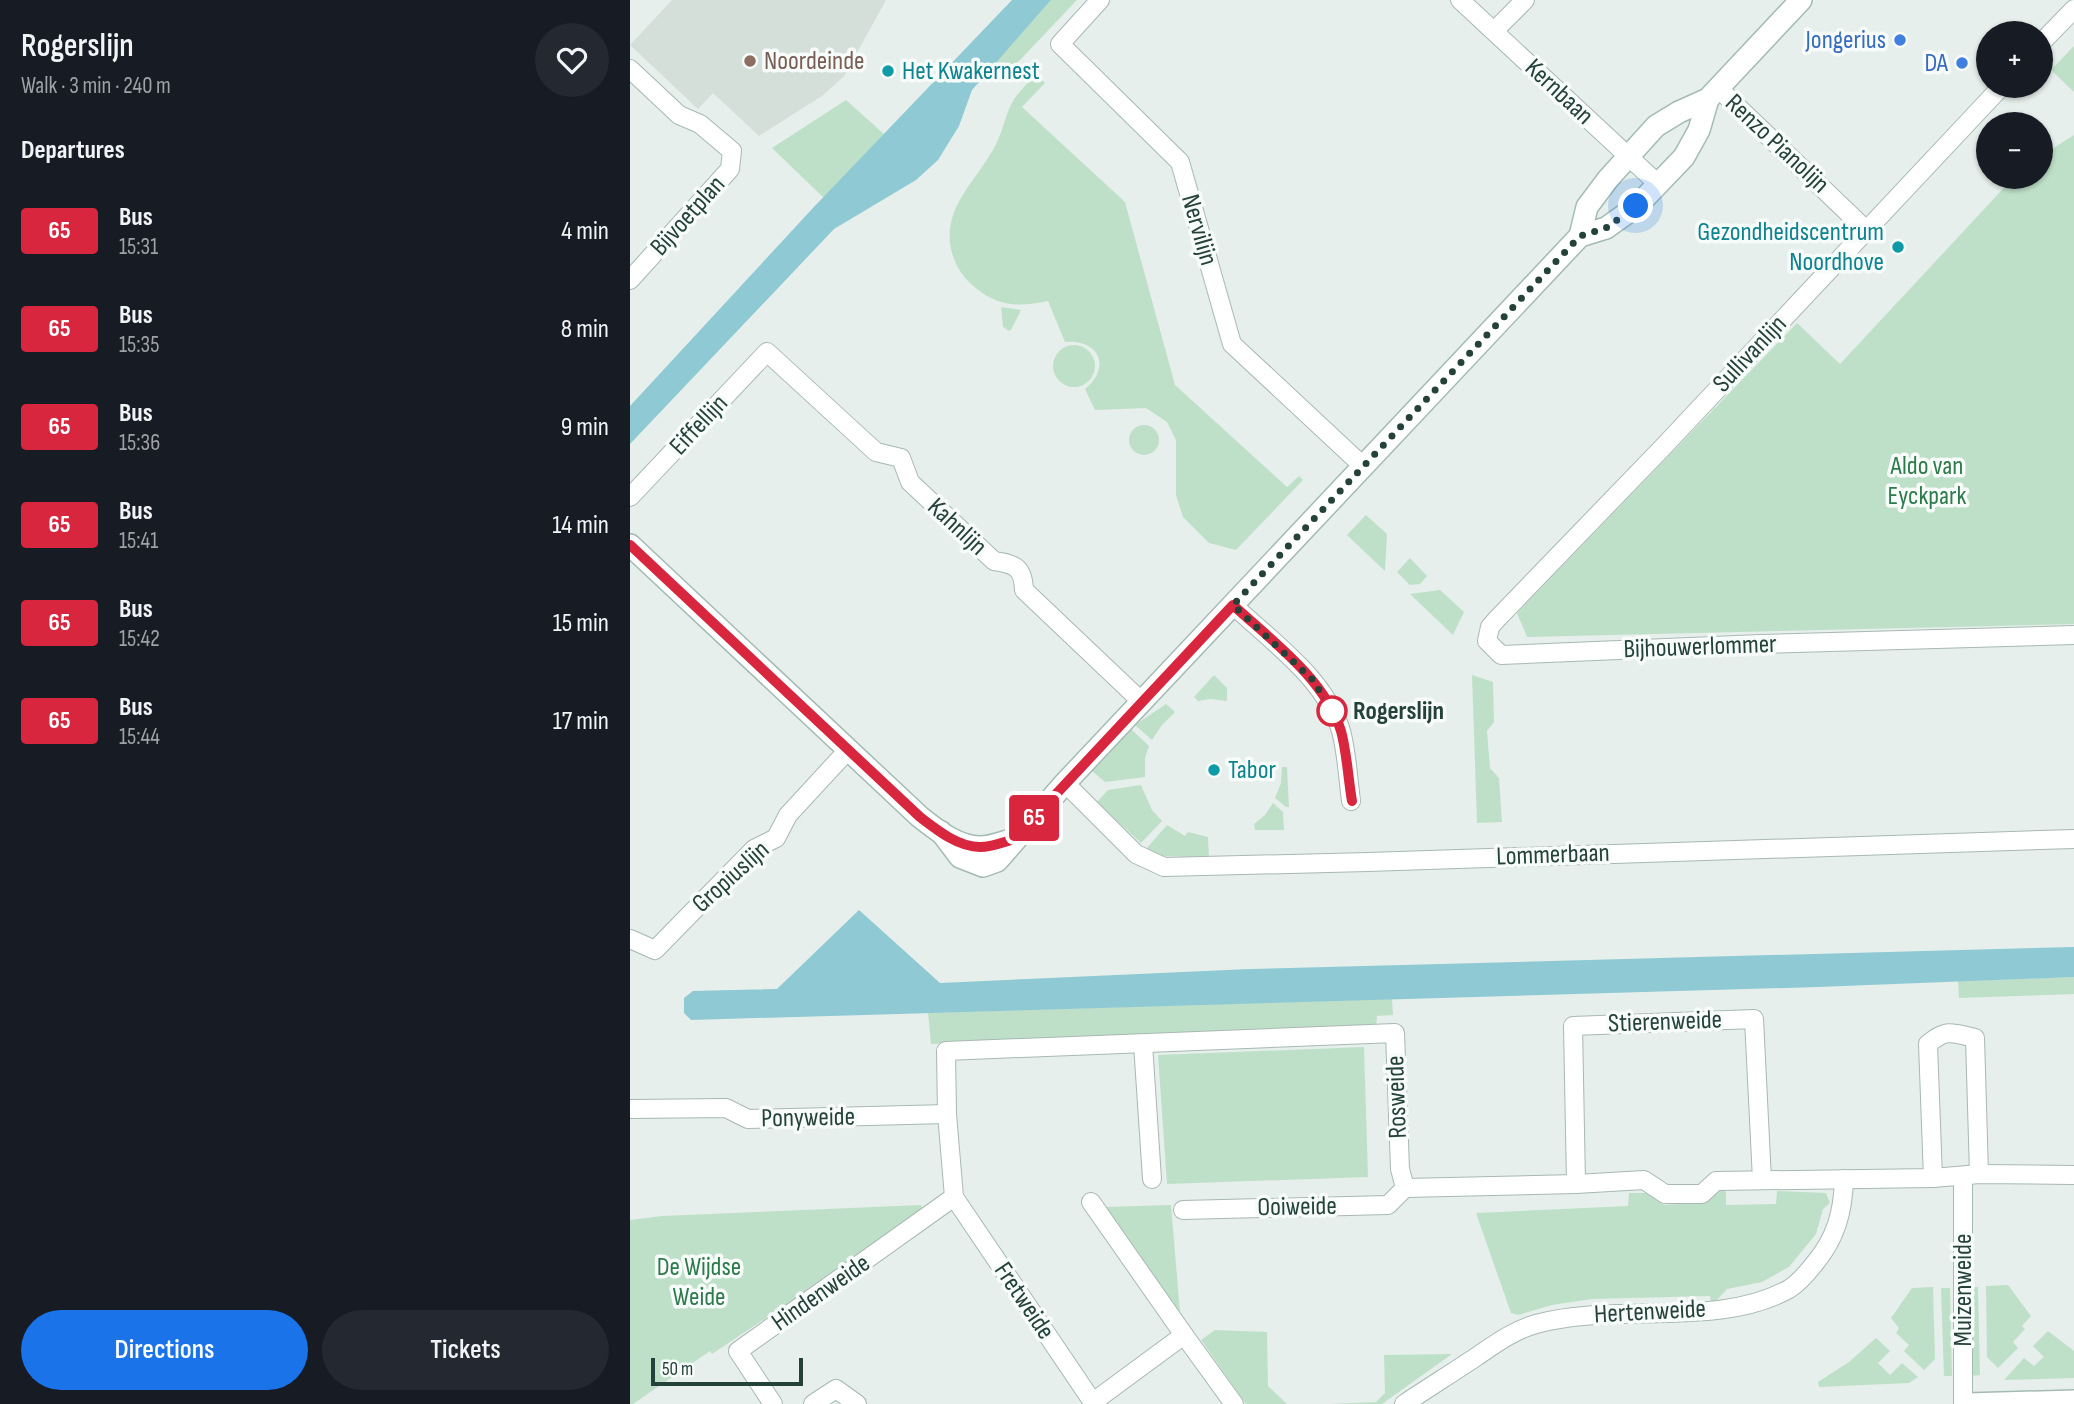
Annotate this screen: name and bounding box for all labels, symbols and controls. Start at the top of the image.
map controls [1976,21,2053,189]
button: + [1976,21,2053,98]
button: heart [535,23,609,97]
place label: Jongerius [1805,25,1886,56]
text: Rogerslijn [21,26,134,66]
marker: Jongerius [1892,32,1908,48]
place label: Noordeinde [764,46,864,77]
place label: DA [1924,48,1949,79]
marker: Noordeinde [742,53,758,69]
street label: Kernbaan [1518,53,1600,131]
marker: DA [1954,55,1970,71]
place label: Het Kwakernest [902,56,1040,87]
marker: Het Kwakernest [880,63,896,79]
text: Walk · 3 min · 240 m [21,72,171,100]
street label: Renzo Pianolijn [1719,88,1835,200]
button: − [1976,112,2053,189]
text: Departures [21,135,125,166]
street label: Bijvoetplan [644,170,732,262]
your location [1618,188,1653,223]
street label: Nervilijn [1174,191,1224,269]
text: Bus [119,202,153,233]
text: 65 [49,216,70,245]
text: 4 min [561,216,609,247]
place label: Gezondheidscentrum Noordhove [1697,217,1884,278]
text: 15:31 [119,233,158,261]
marker: Gezondheidscentrum Noordhove [1890,239,1906,255]
text: Bus [119,300,153,331]
street label: Sullivanlijn [1707,309,1793,399]
text: 65 [49,314,70,343]
text: 8 min [561,314,609,345]
text: 15:35 [119,331,159,359]
street label: Eiffellijn [663,388,735,462]
text: Bus [119,398,153,429]
text: 65 [49,412,70,441]
text: 9 min [561,412,609,443]
text: 15:36 [119,429,160,457]
park label: Aldo van Eyckpark [1887,451,1967,512]
street label: Kahnlijn [921,492,993,562]
text: Bus [119,496,153,527]
text: 65 [49,510,70,539]
text: 14 min [552,510,609,541]
text: 15:41 [119,527,158,555]
text: Bus [119,594,153,625]
text: 65 [49,608,70,637]
text: 15 min [553,608,609,639]
text: 15:42 [119,625,160,653]
street label: Bijhouwerlommer [1623,629,1778,665]
text: Bus [119,692,153,723]
marker: Rogerslijn [1317,696,1347,726]
place label: Rogerslijn [1353,696,1444,727]
text: 65 [49,706,70,735]
text: 17 min [553,706,609,737]
text: 15:44 [119,723,160,751]
place label: Tabor [1228,755,1276,786]
marker: Tabor [1206,762,1222,778]
line badge: 65 [1002,795,1066,841]
text: 65 [1023,803,1045,832]
street label: Gropiuslijn [686,834,776,920]
street label: Lommerbaan [1496,838,1610,872]
street label: Stierenweide [1607,1005,1723,1039]
street label: Rosweide [1380,1055,1414,1139]
street label: Ponyweide [761,1102,855,1134]
street label: Ooiweide [1257,1191,1337,1223]
street label: Muizenweide [1948,1234,1979,1346]
street label: Hindenweide [766,1248,876,1338]
park label: De Wijdse Weide [657,1252,741,1313]
street label: Fretweide [987,1257,1061,1345]
street label: Hertenweide [1593,1294,1707,1330]
button: Directions [21,1310,308,1390]
button: Tickets [322,1310,609,1390]
scale bar [651,1355,803,1387]
text: 50 m [662,1358,693,1381]

